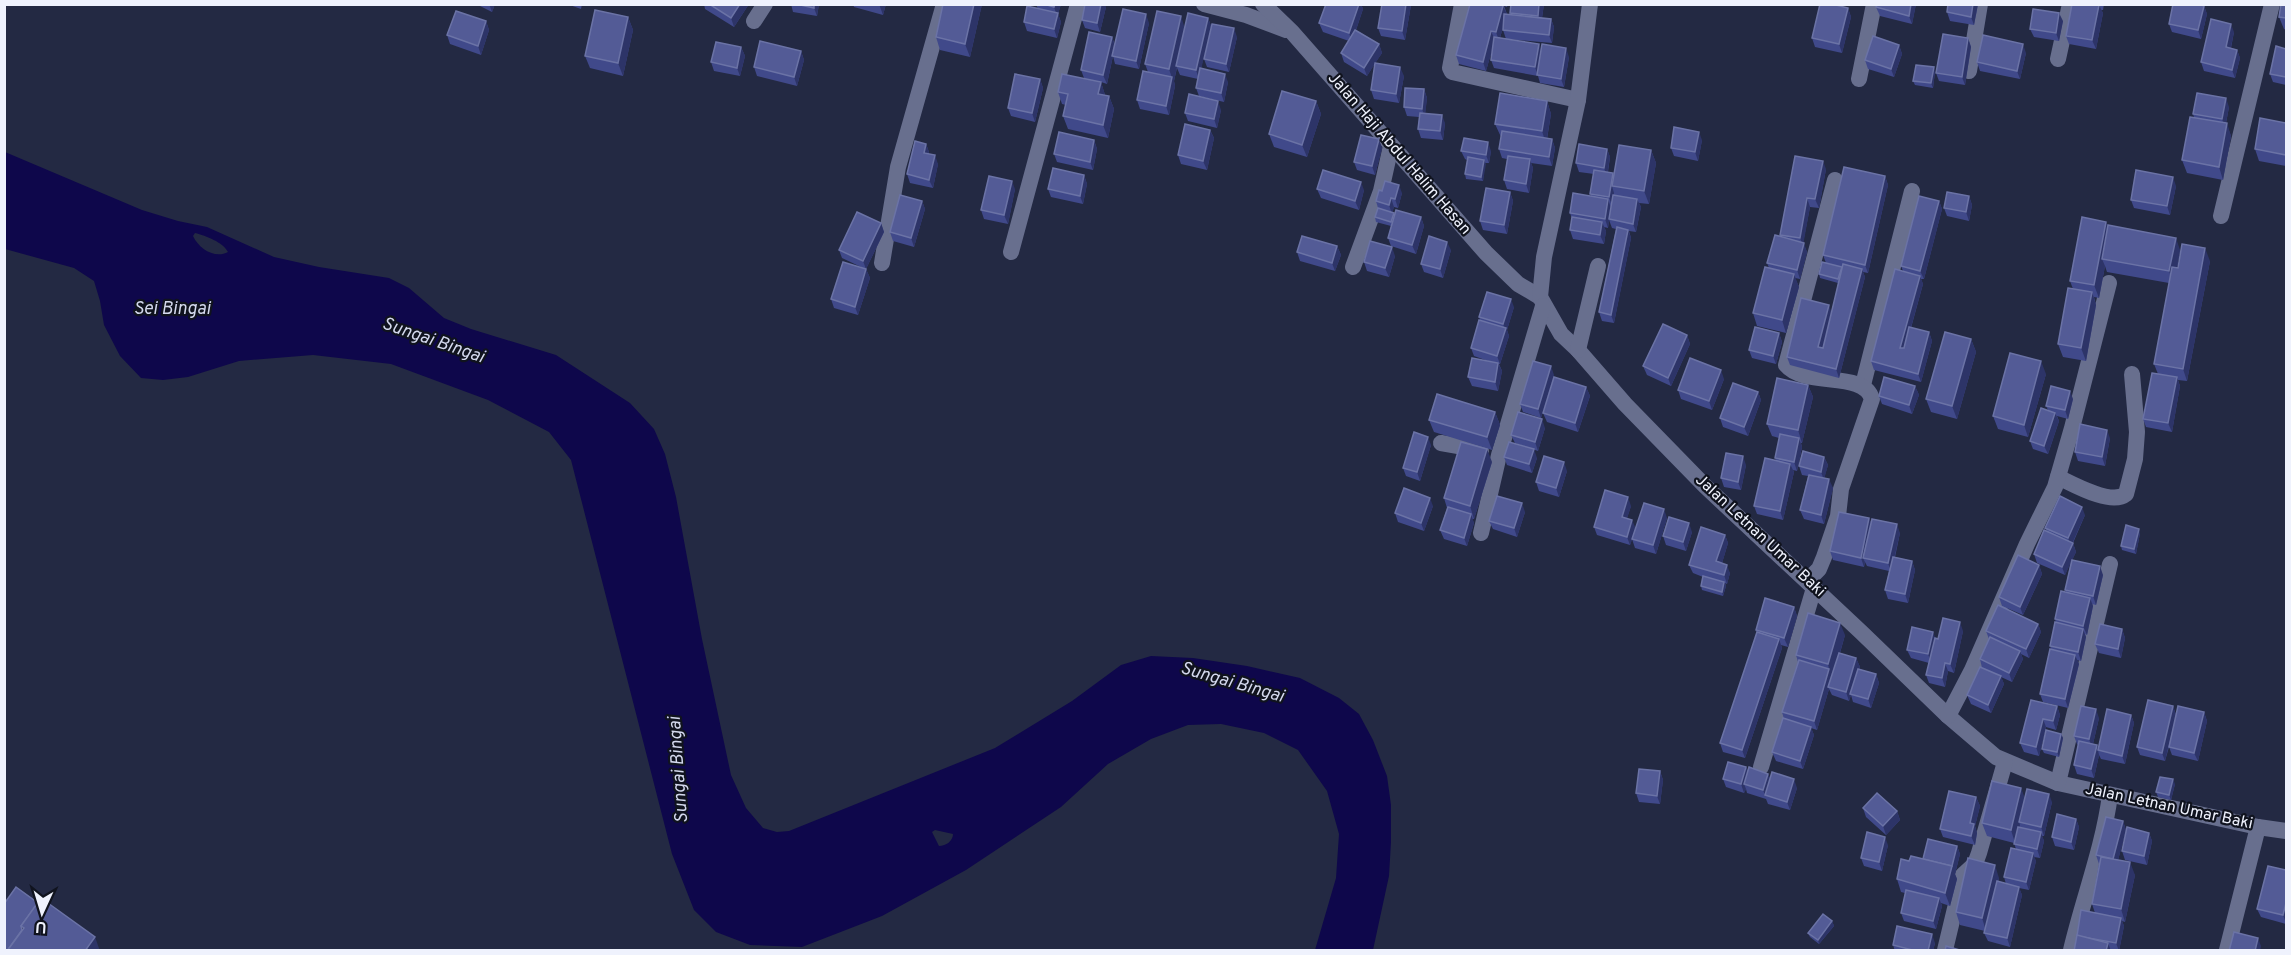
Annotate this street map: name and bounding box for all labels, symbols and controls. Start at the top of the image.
street label: Jalan Haji Abdul Halim Hasan [1323,69,1475,239]
water label: Sei Bingai [134,298,212,321]
water label: Sungai Bingai [379,313,489,370]
street label: Jalan Letnan Umar Baki [1691,470,1829,602]
water label: Sungai Bingai [1178,657,1288,709]
water label: Sungai Bingai [664,714,694,824]
street label: Jalan Letnan Umar Baki [2083,779,2255,835]
north arrow [12,883,72,943]
text: U [35,916,47,936]

